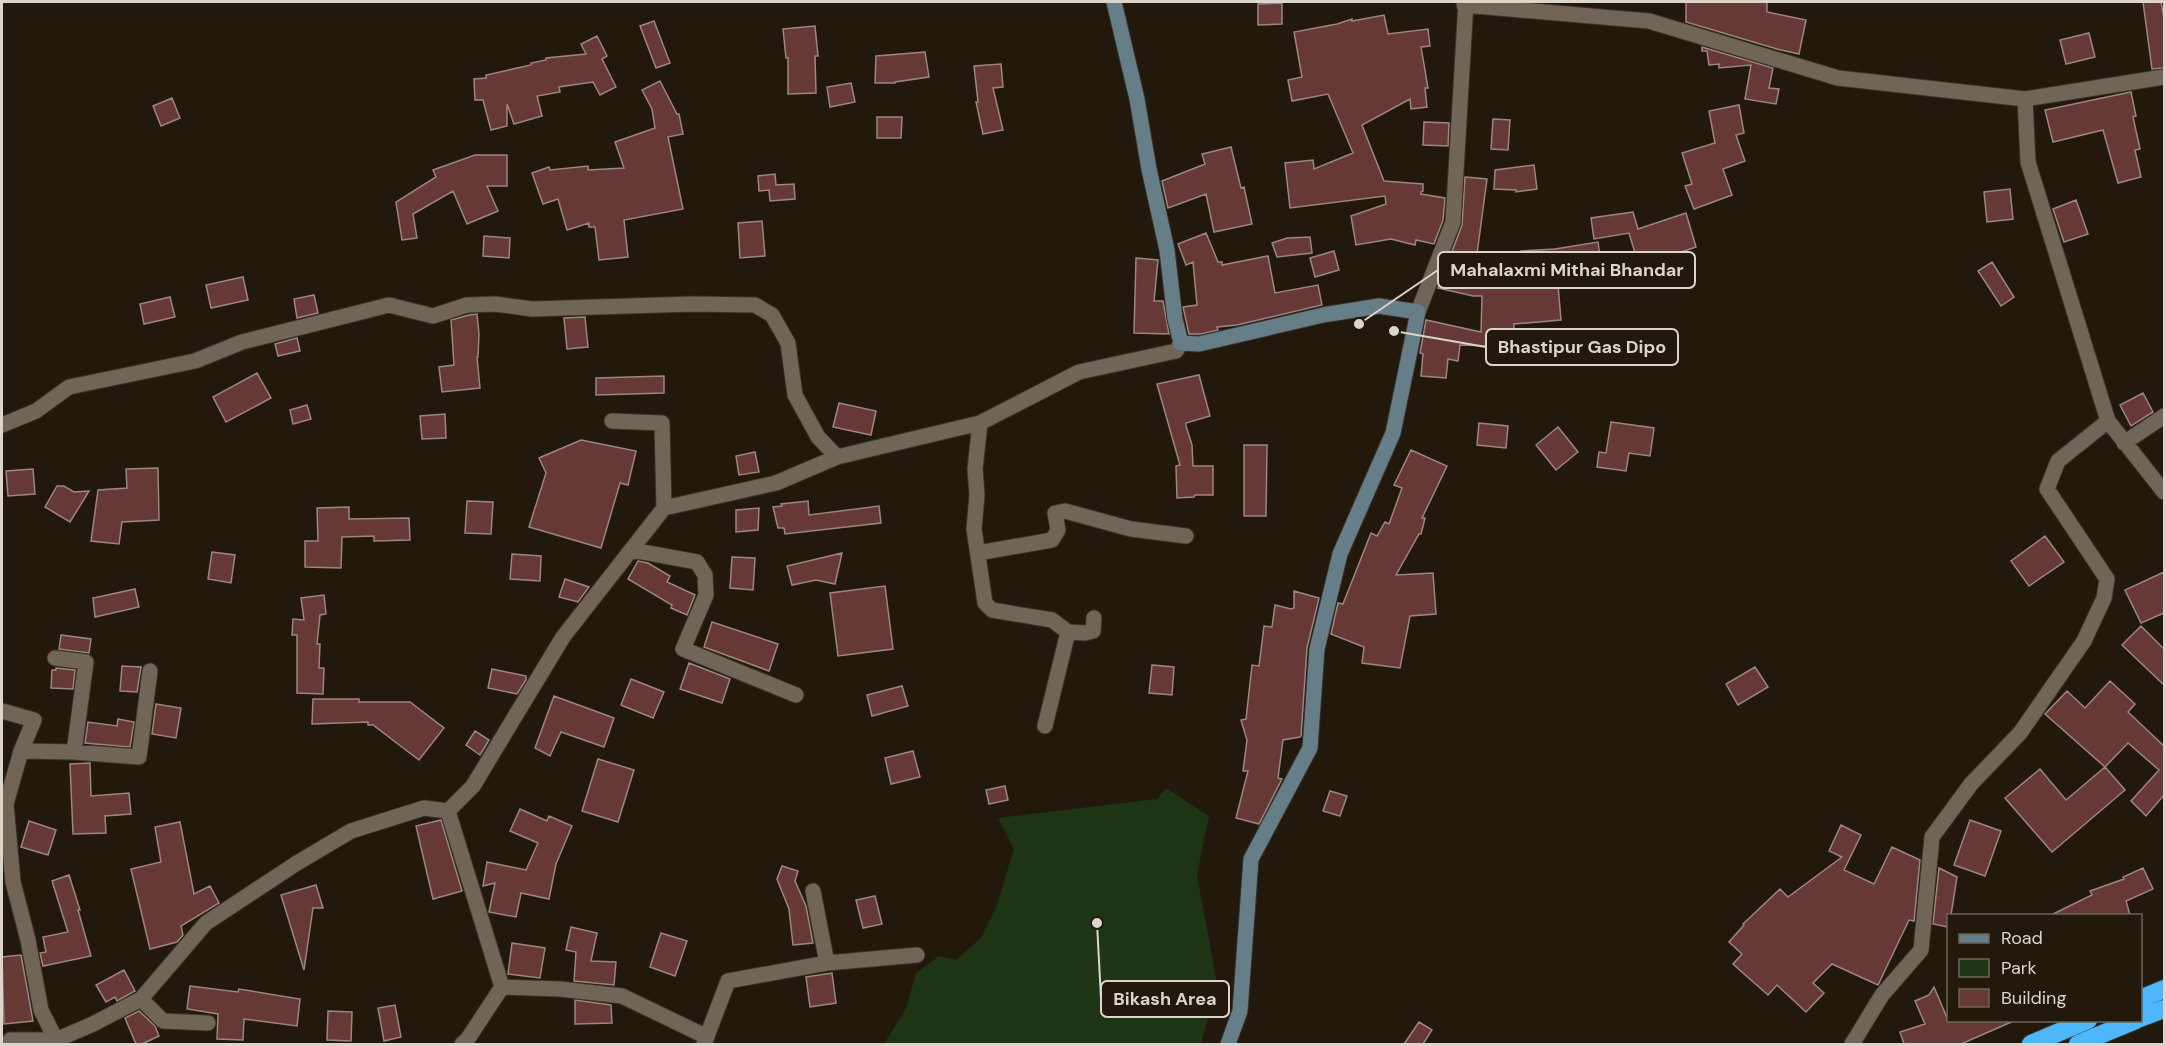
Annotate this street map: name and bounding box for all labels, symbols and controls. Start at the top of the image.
callout: Mahalaxmi Mithai Bhandar [1438,252,1695,288]
text: Mahalaxmi Mithai Bhandar [1450,258,1684,282]
callout: Bhastipur Gas Dipo [1486,329,1678,365]
text: Bhastipur Gas Dipo [1498,335,1666,359]
legend [1947,914,2142,1022]
text: Road [2001,926,2043,950]
text: Park [2001,956,2037,980]
callout: Bikash Area [1101,981,1229,1017]
text: Building [2001,986,2066,1010]
text: Bikash Area [1113,987,1217,1011]

